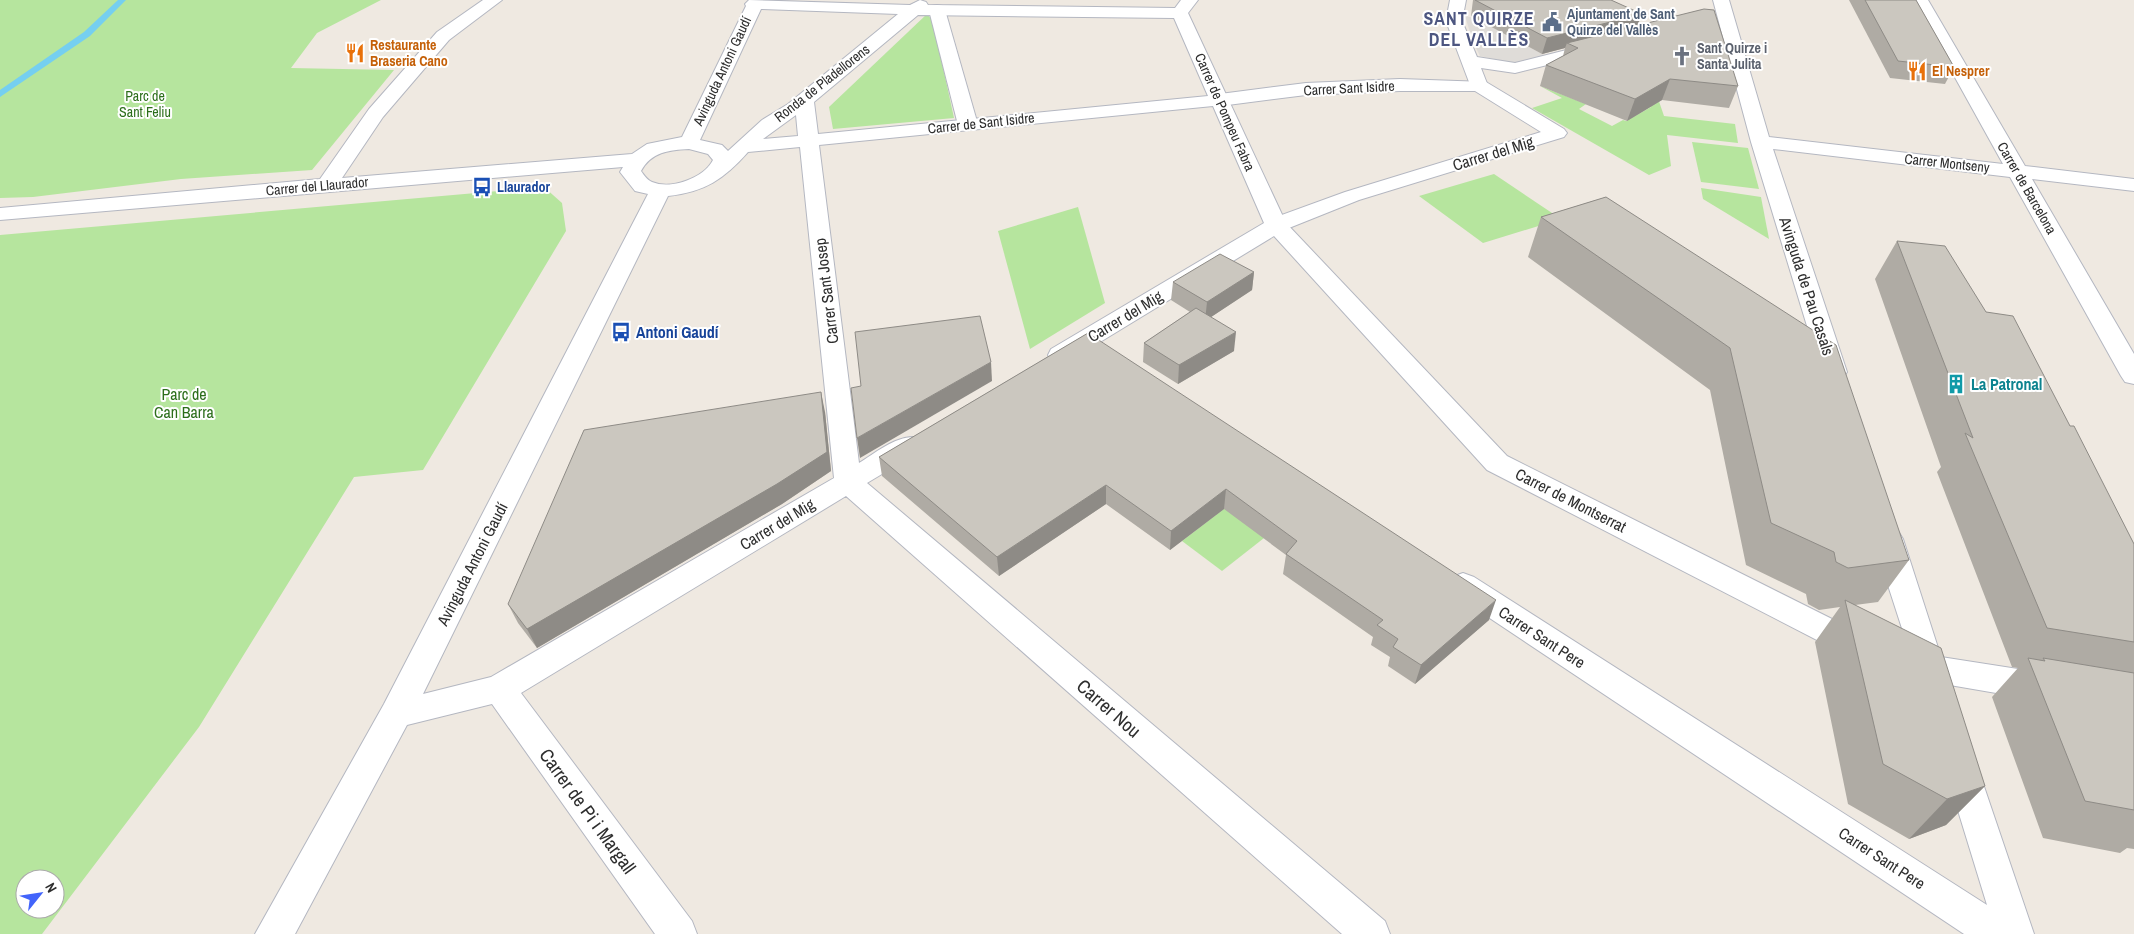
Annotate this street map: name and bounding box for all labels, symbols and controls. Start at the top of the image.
place label: Ajuntament de Sant Quirze del Vallès [1567,5,1675,39]
district label: SANT QUIRZE DEL VALLÈS [1423,6,1535,52]
public building icon: Ajuntament de Sant Quirze del Vallès [1541,11,1563,33]
street label: Avinguda Antoni Gaudí [688,13,756,129]
place label: Restaurante Braseria Cano [370,36,448,70]
place label: Sant Quirze i Santa Julita [1697,39,1767,73]
street label: Ronda de Pladellorens [771,40,874,126]
restaurant icon: Restaurante Braseria Cano [344,42,366,64]
church icon: Sant Quirze i Santa Julita [1671,45,1693,67]
street label: Carrer de Pompeu Fabra [1191,50,1259,174]
restaurant icon: El Nesprer [1906,60,1928,82]
place label: El Nesprer [1932,62,1990,80]
street label: Carrer Sant Isidre [1303,77,1395,99]
park label: Parc de Sant Feliu [119,87,171,121]
street label: Carrer de Sant Isidre [927,108,1035,138]
street label: Carrer del Mig [1450,130,1537,176]
street label: Carrer de Barcelona [1993,139,2061,238]
street label: Carrer Montseny [1904,150,1991,176]
street label: Carrer del Llaurador [265,173,369,199]
bus stop icon: Llaurador [471,176,493,198]
place label: Llaurador [497,178,550,196]
street label: Avinguda de Pau Casals [1774,213,1840,358]
street label: Carrer Sant Josep [809,237,843,345]
street label: Carrer del Mig [1083,285,1167,347]
bus stop icon: Antoni Gaudí [610,321,632,343]
place label: Antoni Gaudí [636,321,720,343]
building icon: La Patronal [1945,373,1967,395]
place label: La Patronal [1971,373,2042,395]
park label: Parc de Can Barra [154,383,215,423]
street label: Carrer de Montserrat [1512,463,1631,538]
street label: Carrer del Mig [735,493,819,555]
street label: Avinguda Antoni Gaudí [431,498,513,630]
street label: Carrer Sant Pere [1494,601,1590,673]
street label: Carrer Nou [1071,673,1147,743]
street label: Carrer de Pi i Margall [534,743,642,879]
street label: Carrer Sant Pere [1834,822,1930,894]
north arrow [15,869,65,919]
text: N [41,879,61,896]

